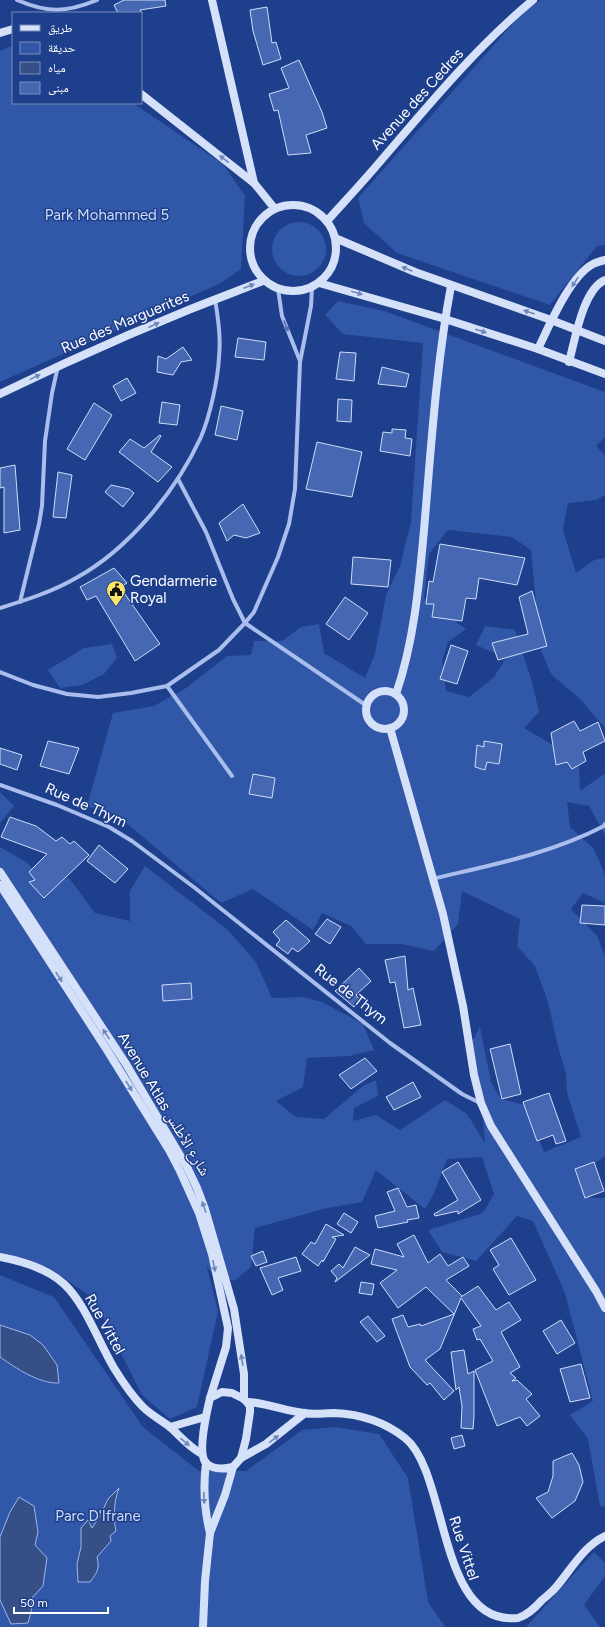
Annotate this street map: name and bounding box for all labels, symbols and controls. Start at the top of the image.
legend [12,12,142,104]
text: طريق [48,21,73,35]
text: حديقة [48,41,76,55]
street label: Avenue des Cedres [367,45,467,153]
text: مياه [48,61,66,75]
text: مبنى [48,81,69,95]
one-way arrow [218,155,229,163]
park label: Park Mohammed 5 [45,206,169,224]
one-way arrow [401,266,412,272]
one-way arrow [571,277,578,288]
one-way arrow [244,282,256,288]
street label: Rue des Marguerites [58,287,192,357]
one-way arrow [351,291,363,297]
one-way arrow [523,309,535,315]
one-way arrow [284,321,290,333]
one-way arrow [148,322,160,328]
one-way arrow [476,328,488,334]
one-way arrow [29,374,41,380]
place label: Gendarmerie Royal [130,572,217,607]
public building icon: Gendarmerie Royal [105,579,127,607]
street label: Rue de Thym [42,779,130,831]
street label: Rue de Thym [311,960,391,1028]
one-way arrow [55,971,63,982]
one-way arrow [102,1029,110,1039]
street label: Avenue Atlas شارع الأطلس [113,1029,214,1180]
one-way arrow [125,1081,133,1091]
one-way arrow [201,1201,207,1213]
one-way arrow [212,1260,218,1272]
street label: Rue Vittel [81,1291,129,1357]
one-way arrow [239,1354,245,1366]
one-way arrow [269,1434,280,1443]
one-way arrow [179,1438,190,1447]
one-way arrow [201,1492,207,1505]
park label: Parc D'Ifrane [55,1507,141,1525]
street label: Rue Vittel [445,1514,483,1582]
scale bar [14,1589,108,1615]
text: 50 m [20,1596,48,1610]

